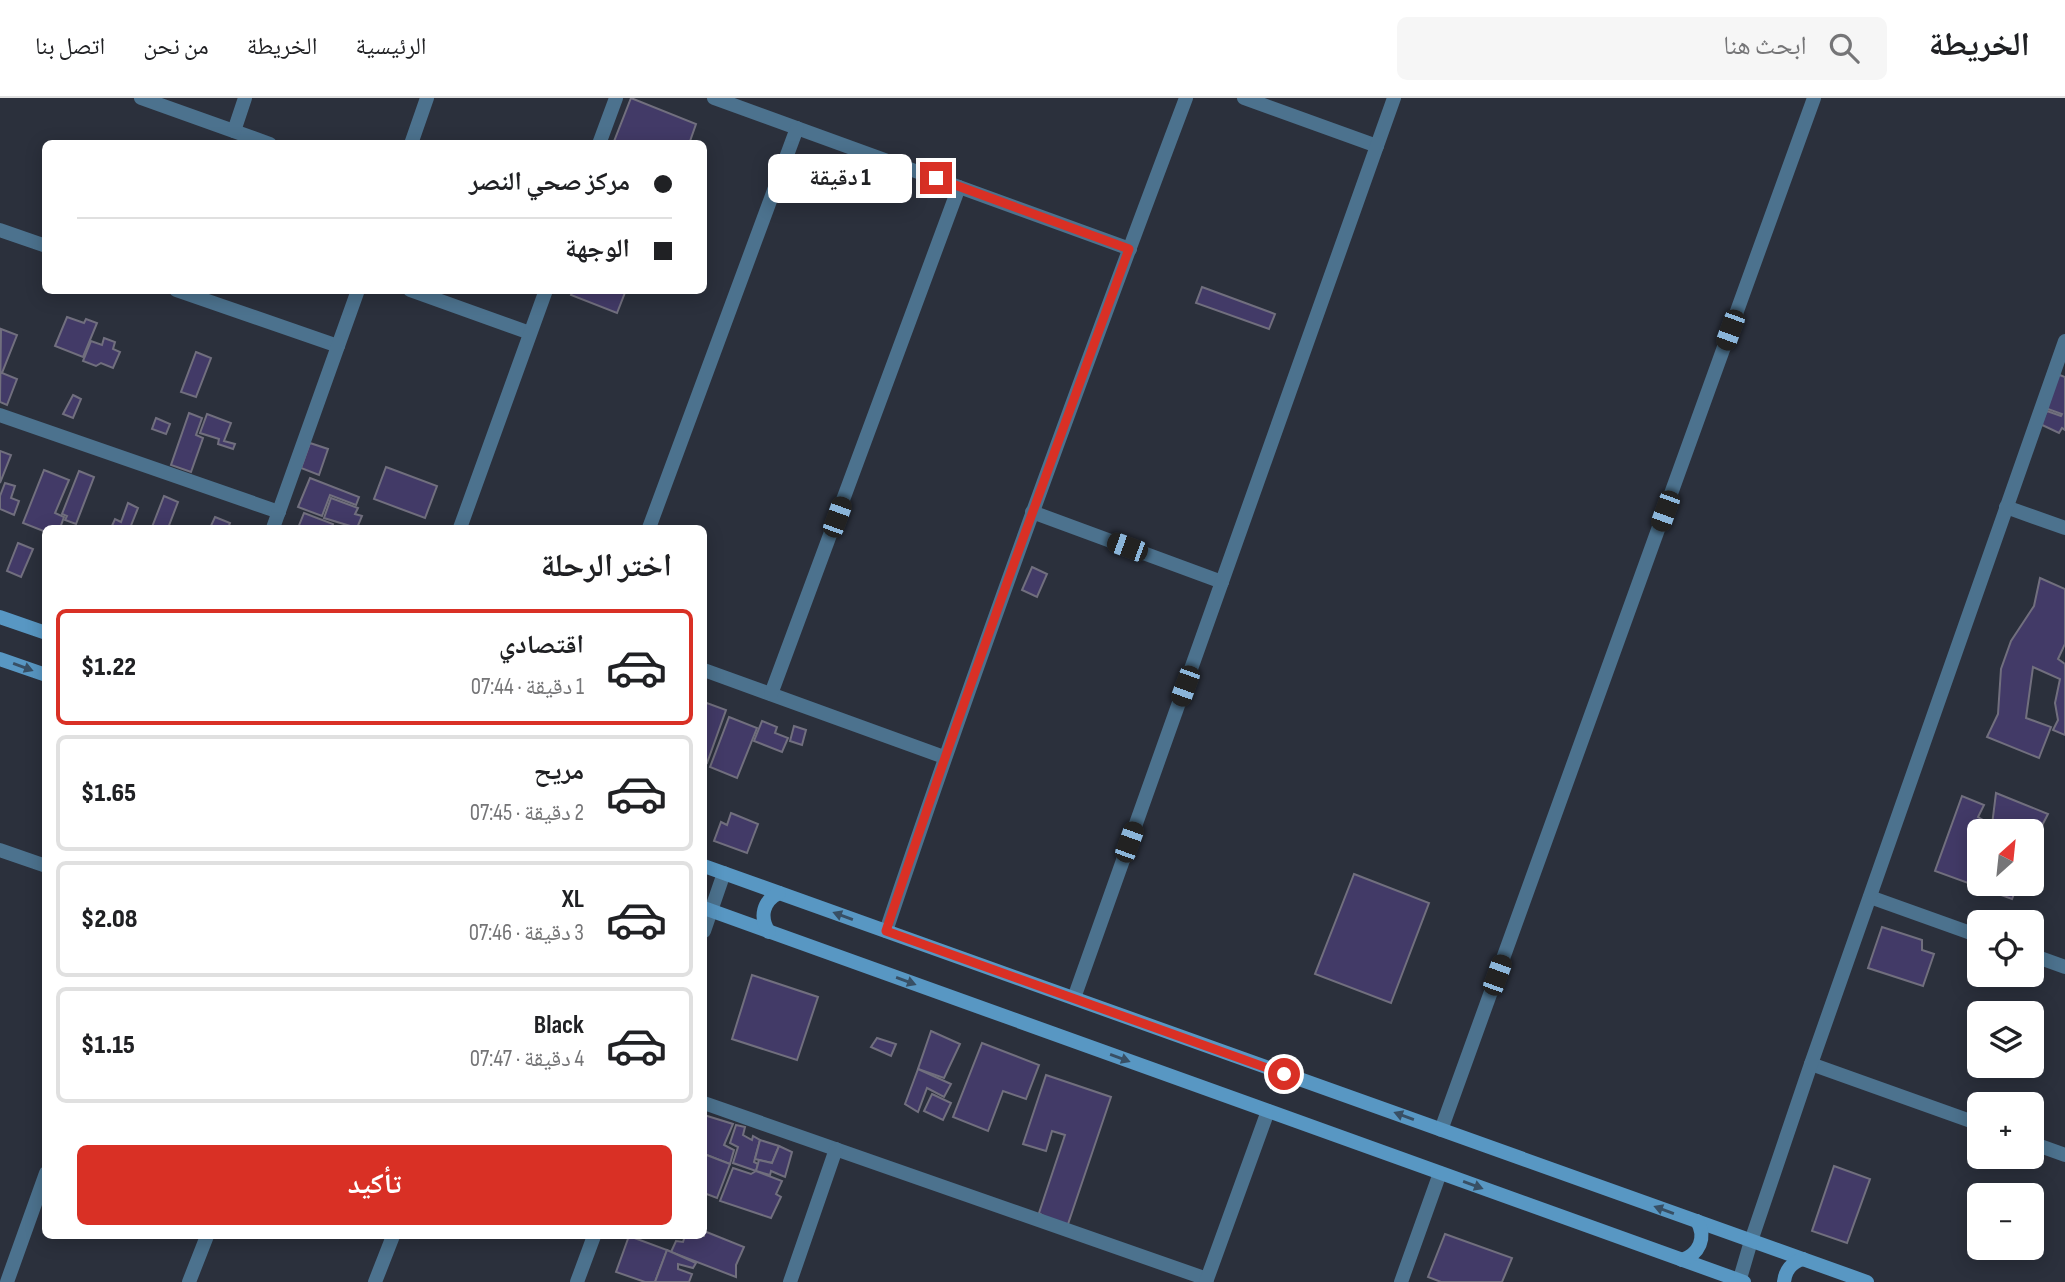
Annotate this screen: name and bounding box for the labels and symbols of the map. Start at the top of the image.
callout: 1 دقيقة [768,154,912,202]
route end [920,162,952,194]
car [1713,307,1748,353]
car [1648,488,1683,534]
car [820,494,855,540]
car [1104,530,1151,564]
one-way arrow [12,662,33,673]
car [1168,663,1203,709]
car [1112,819,1147,865]
north arrow [1967,819,2044,896]
one-way arrow [833,910,854,921]
car [1480,952,1515,998]
one-way arrow [896,976,917,987]
one-way arrow [1110,1053,1131,1064]
route start [1268,1058,1300,1090]
one-way arrow [1393,1110,1414,1121]
one-way arrow [1462,1179,1483,1190]
one-way arrow [1653,1204,1674,1215]

